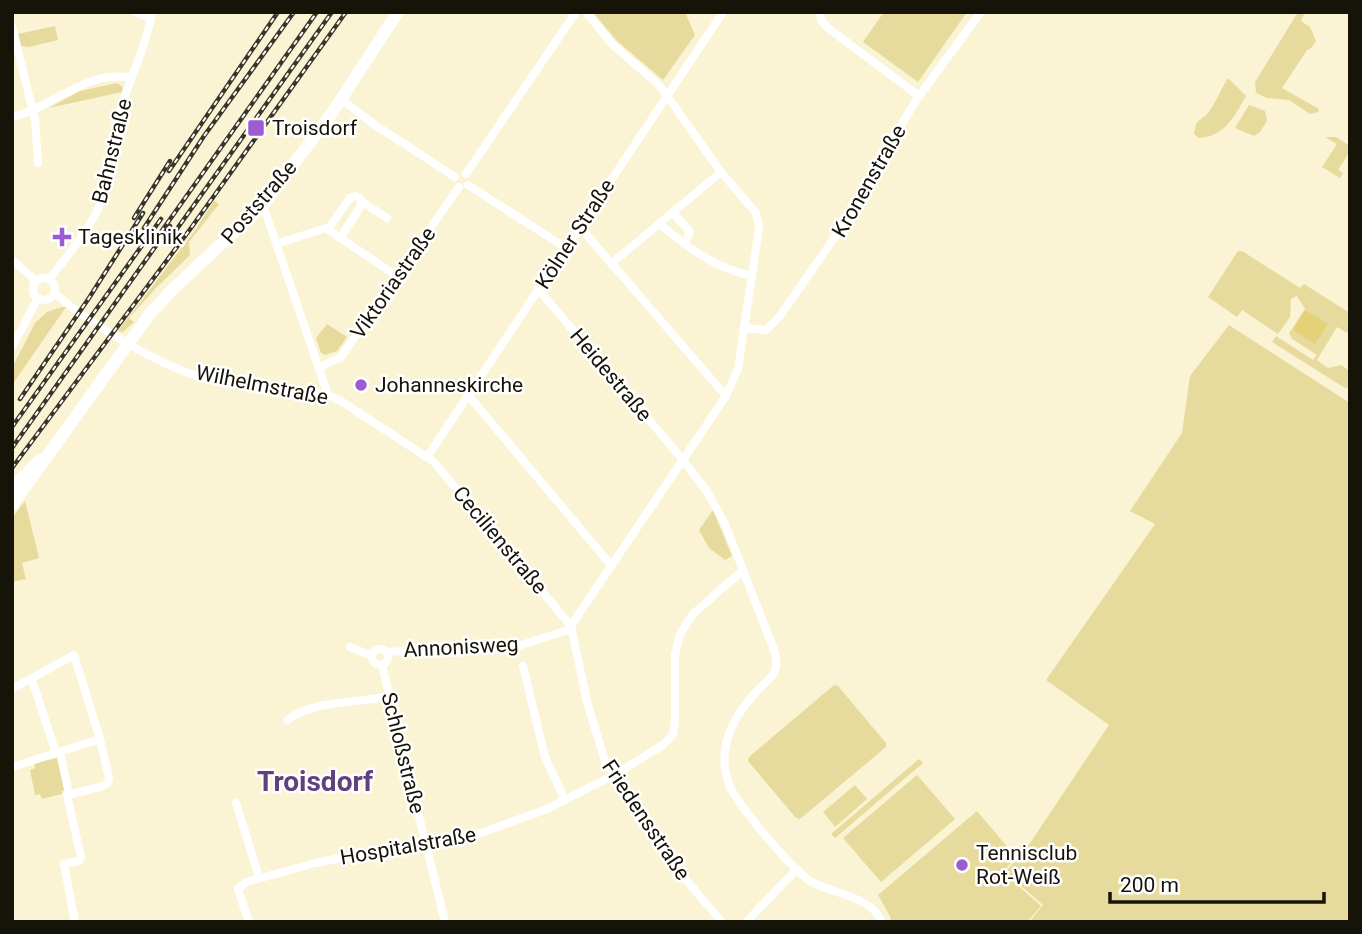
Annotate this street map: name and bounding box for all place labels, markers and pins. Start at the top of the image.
place label: Troisdorf [272,116,358,140]
marker: Troisdorf [246,118,266,138]
place label: Tagesklinik [78,225,183,249]
marker: Tagesklinik [52,227,72,247]
place label: Johanneskirche [375,373,523,397]
marker: Johanneskirche [353,377,369,393]
place label: Tennisclub Rot-Weiß [976,841,1077,889]
marker: Tennisclub Rot-Weiß [954,857,970,873]

